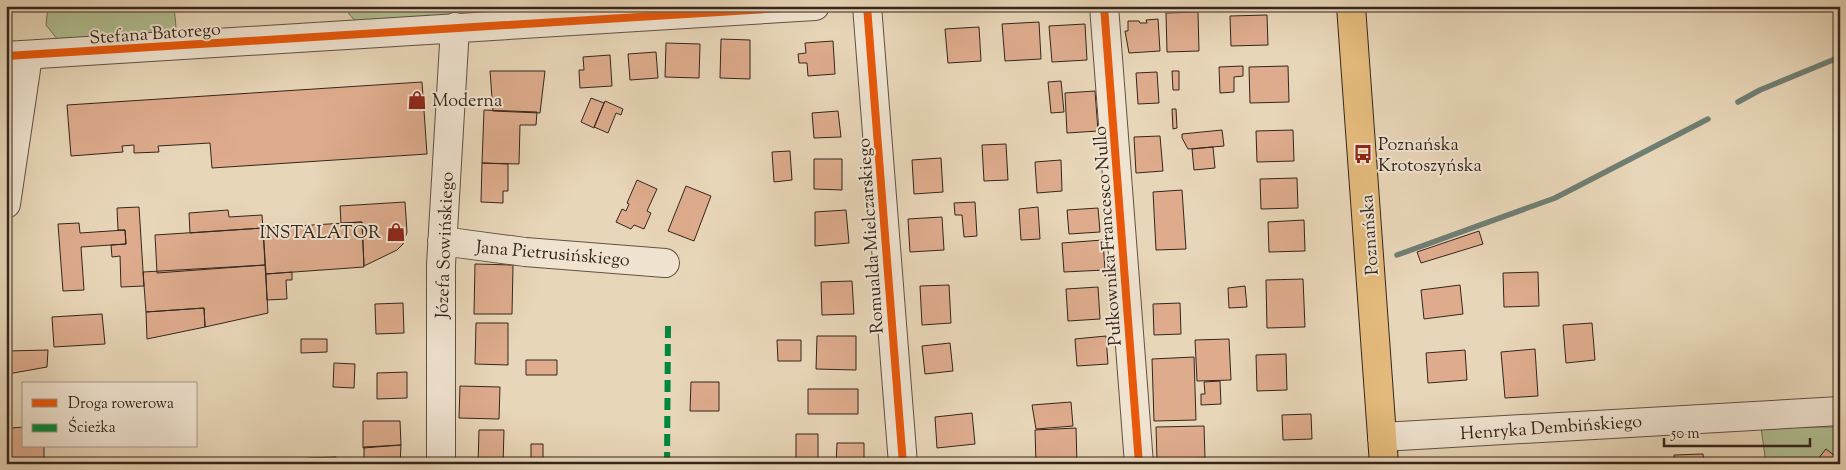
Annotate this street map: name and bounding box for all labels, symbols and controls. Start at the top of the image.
street label: Stefana Batorego [89,17,222,53]
shop icon: Moderna [406,89,428,111]
place label: Moderna [432,89,502,115]
street label: Pułkownika Francesco Nullo [1088,125,1130,347]
place label: Poznańska Krotoszyńska [1378,133,1482,180]
street label: Romualda Mielczarskiego [852,137,892,335]
bus stop icon: Poznańska Krotoszyńska [1352,143,1374,165]
street label: Józefa Sowińskiego [430,171,462,320]
street label: Poznańska [1355,194,1387,276]
place label: INSTALATOR [260,221,381,247]
shop icon: INSTALATOR [385,221,407,243]
street label: Jana Pietrusińskiego [474,235,631,275]
legend [22,382,198,448]
text: Droga rowerowa [68,394,174,415]
street label: Henryka Dembińskiego [1459,410,1643,448]
scale bar [1664,415,1810,447]
text: Ścieżka [68,416,116,439]
text: 50 m [1670,424,1700,445]

